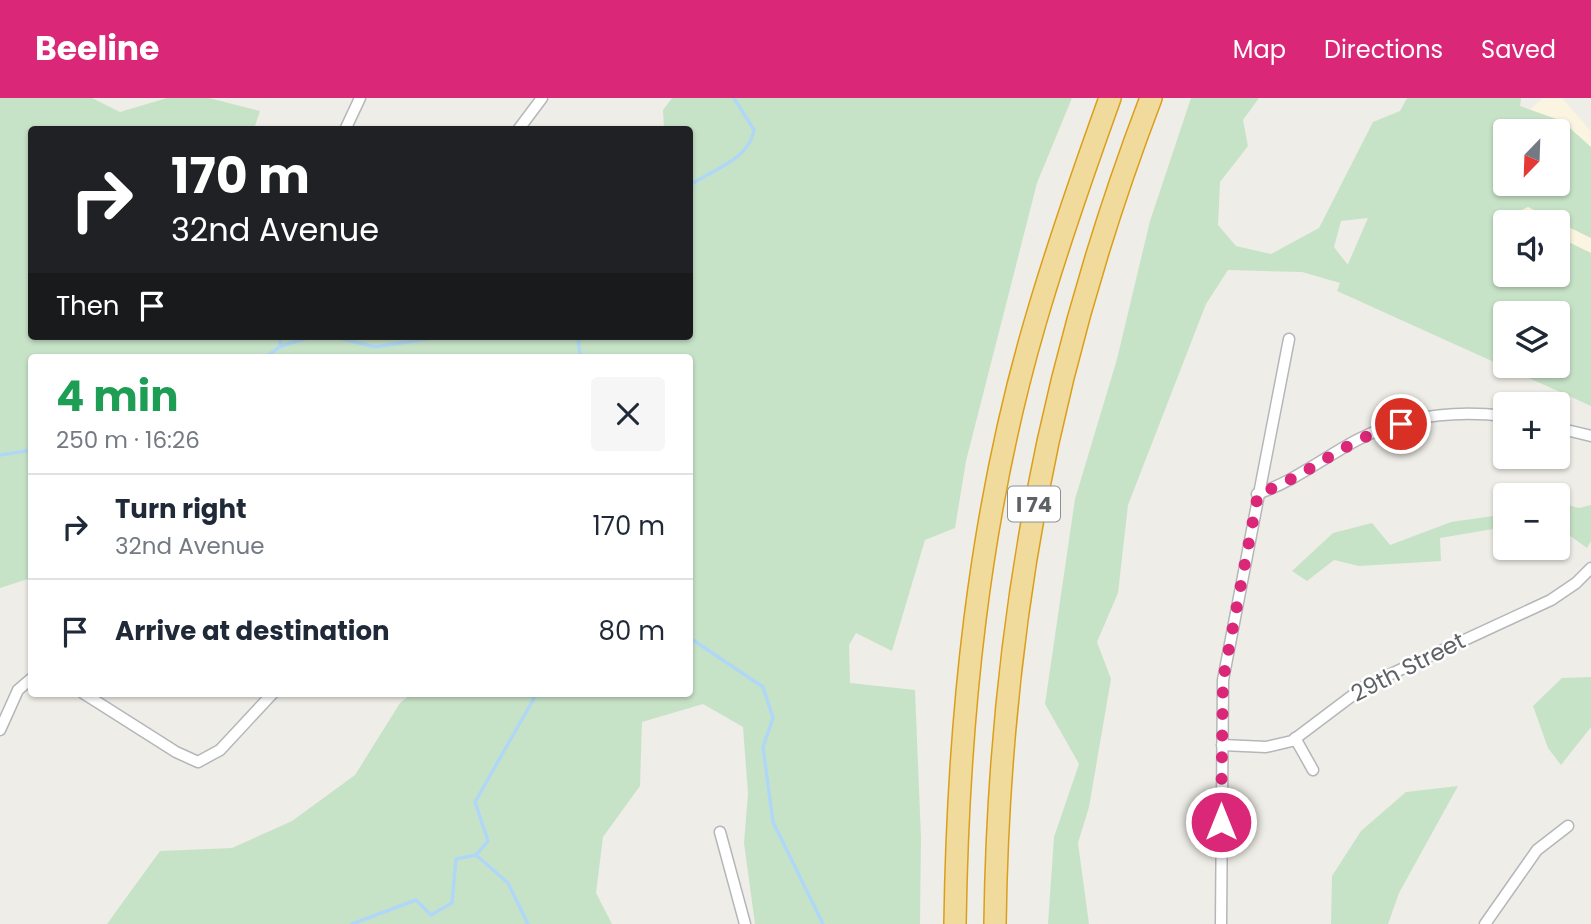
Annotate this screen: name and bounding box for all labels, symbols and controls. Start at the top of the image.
text: Beeline [35,25,159,72]
text: Map [1233,33,1286,66]
text: Directions [1324,33,1443,66]
text: Saved [1481,33,1556,66]
north arrow [1493,119,1570,196]
map controls [1493,119,1570,560]
text: 170 m [171,142,310,210]
icon: right [56,154,147,245]
text: 32nd Avenue [171,207,379,252]
button: sound [1493,210,1570,287]
icon: arrive [133,287,171,325]
text: Then [56,288,119,324]
button: layers [1493,301,1570,378]
text: 4 min [56,367,179,426]
button: close [591,377,665,451]
button: + [1493,392,1570,469]
pin [1371,394,1431,454]
icon: arrive [1382,405,1420,443]
text: 250 m · 16:26 [56,424,200,456]
button: − [1493,483,1570,560]
road number: I 74 [1008,486,1060,522]
text: Turn right [115,491,247,527]
icon: right [56,508,94,546]
text: 170 m [592,508,665,544]
text: 32nd Avenue [115,530,265,562]
icon: arrive [56,613,94,651]
text: Arrive at destination [115,613,390,649]
text: 80 m [599,613,665,649]
street label: 29th Street [1345,625,1471,709]
position arrow [1184,785,1258,859]

